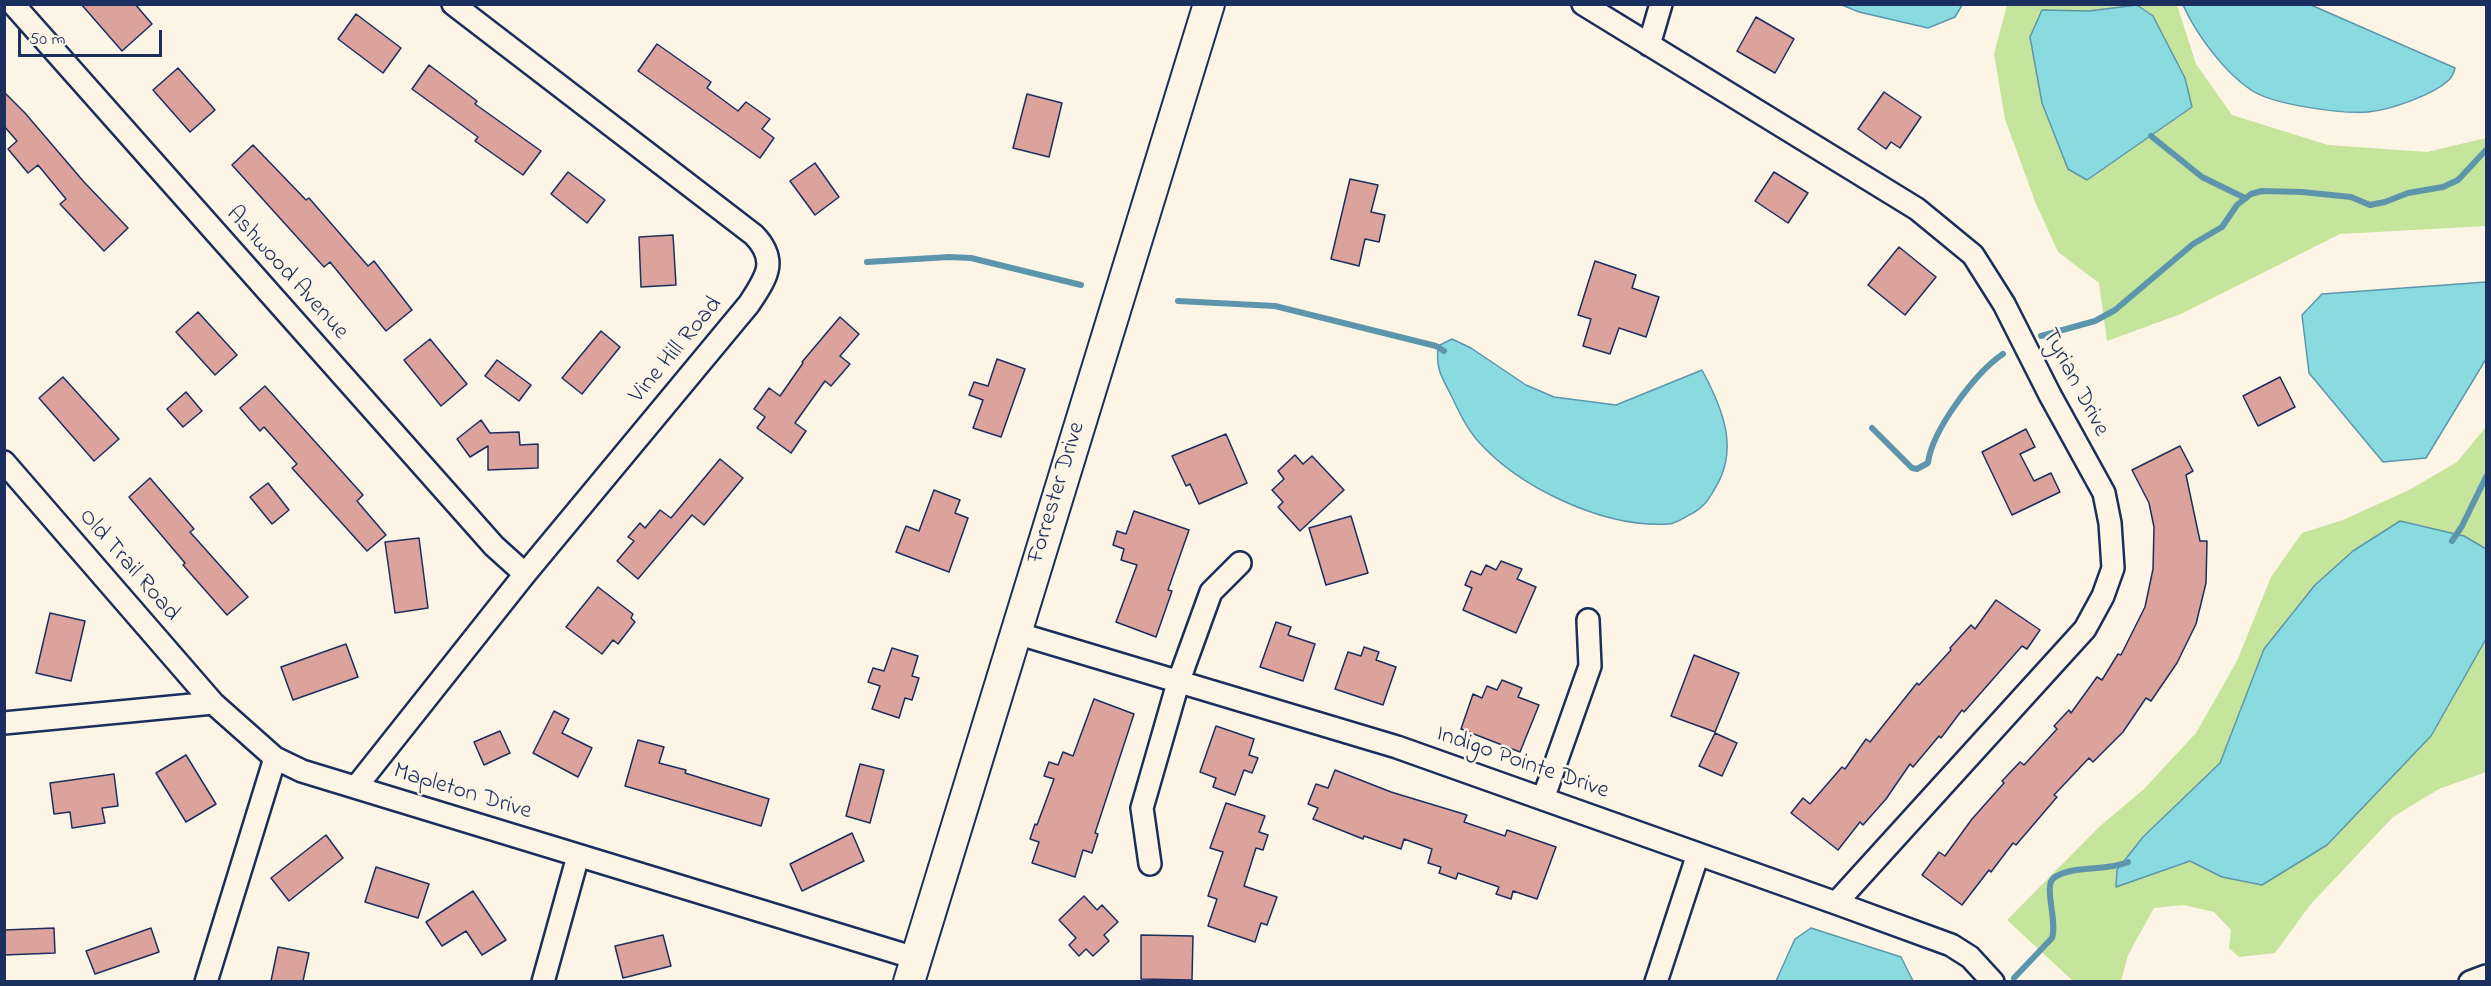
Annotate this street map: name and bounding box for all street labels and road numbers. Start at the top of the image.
street label: Ashwood Avenue [218,201,354,347]
street label: Vine Hill Road [624,292,730,410]
street label: Tyrian Drive [2034,324,2114,442]
street label: Forrester Drive [1023,419,1093,567]
street label: Old Trail Road [71,504,185,628]
street label: Indigo Pointe Drive [1432,721,1612,807]
street label: Mapleton Drive [389,758,535,828]

